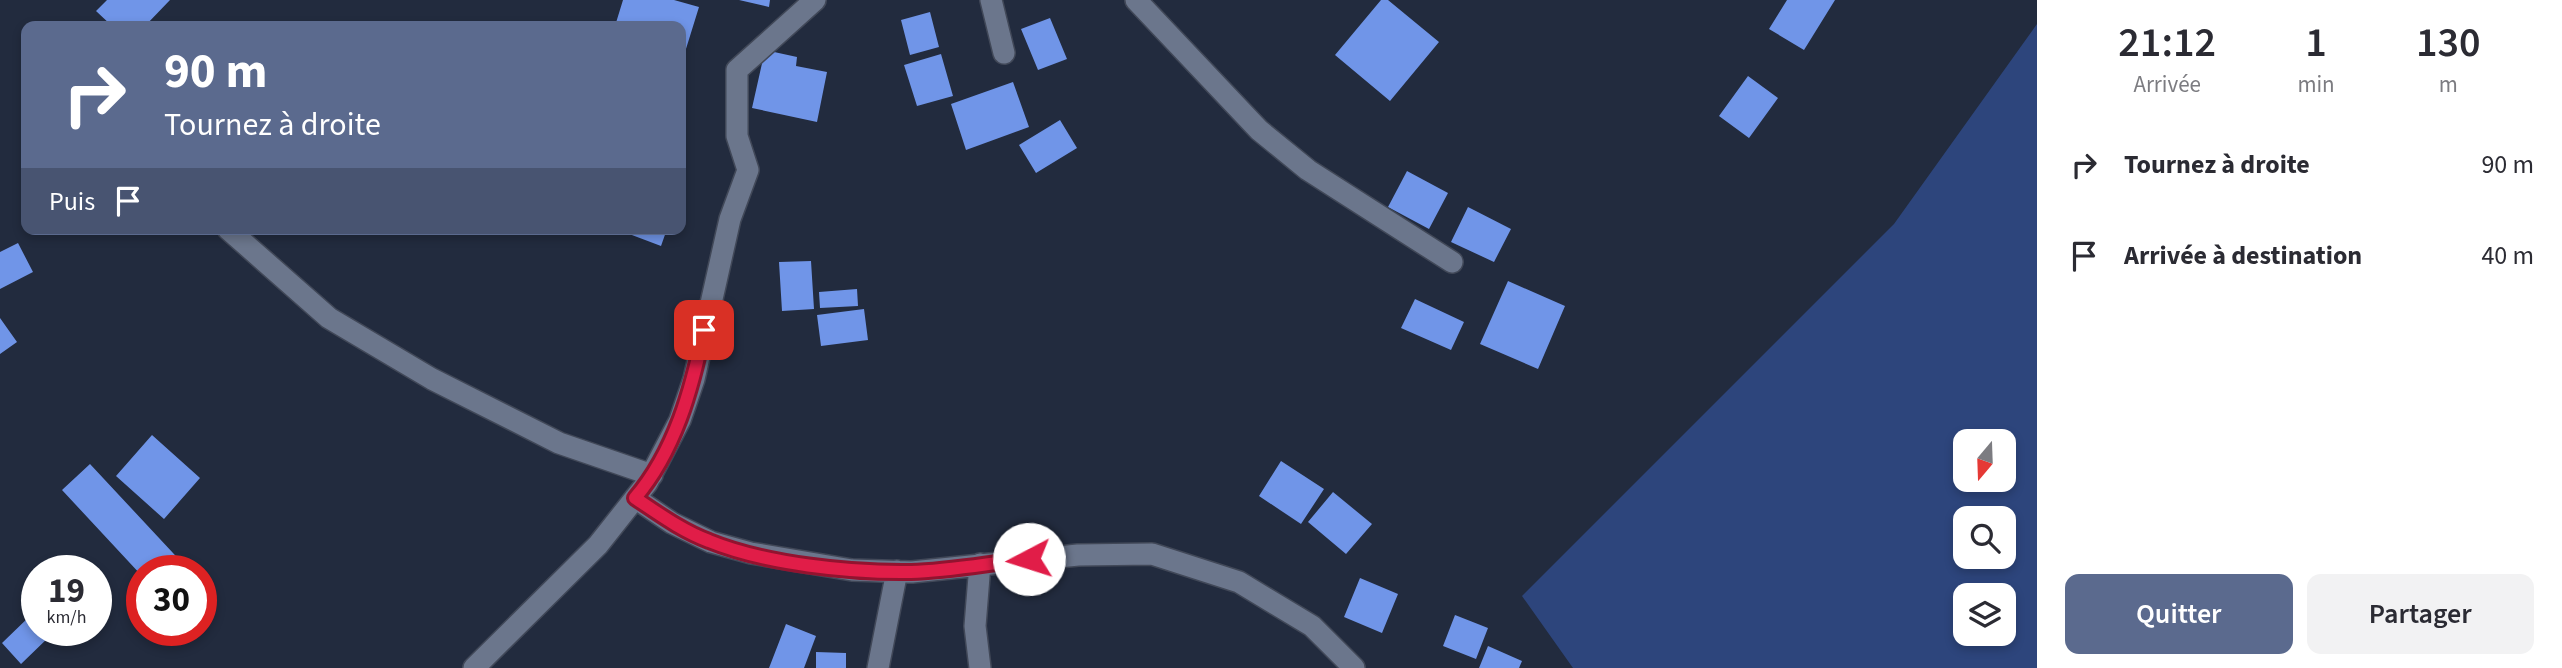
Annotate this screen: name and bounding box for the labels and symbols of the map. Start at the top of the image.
pin [674,300,734,360]
north arrow [1953,429,2016,492]
position arrow [992,522,1066,596]
speed limit sign: 30 [126,555,217,646]

